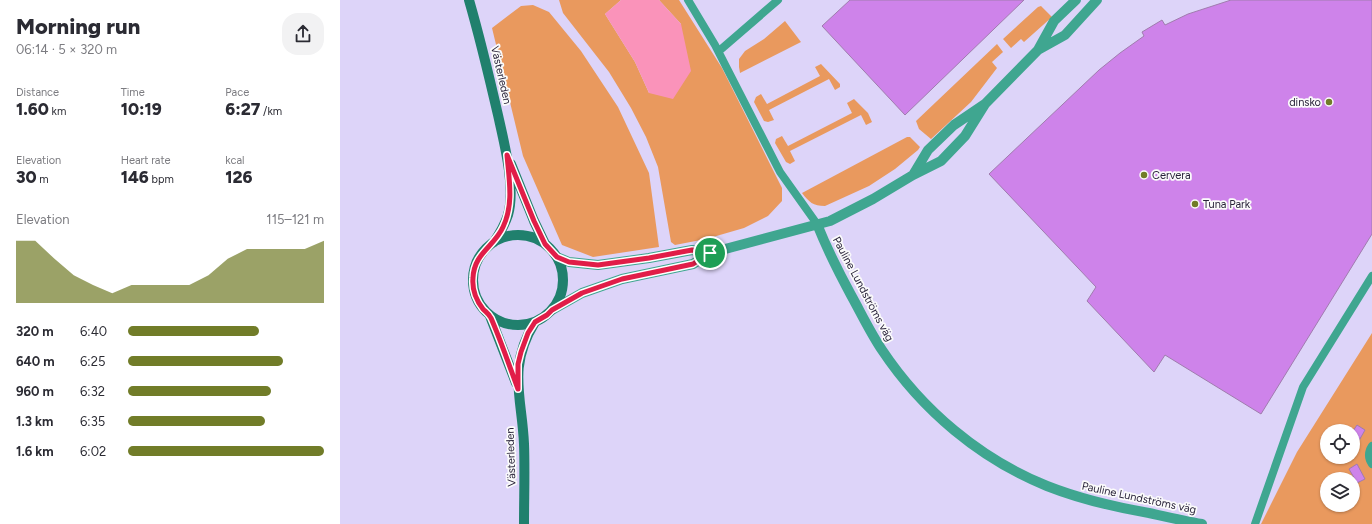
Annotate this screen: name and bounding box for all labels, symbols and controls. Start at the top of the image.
text: Morning run [16,13,140,40]
button: share [282,13,324,55]
text: 06:14 · 5 × 320 m [16,42,117,57]
street label: Västerleden [488,45,514,105]
text: Distance [16,86,59,99]
text: Time [121,86,145,99]
text: Pace [225,86,249,99]
place label: dinsko [1289,96,1321,109]
marker: dinsko [1324,97,1334,107]
text: 1.60 [16,99,49,119]
text: 10:19 [121,99,162,119]
text: 6:27 [225,99,260,119]
text: km [49,105,66,118]
text: /km [260,105,282,118]
text: Elevation [16,154,61,167]
text: Heart rate [121,154,171,167]
text: kcal [225,154,245,167]
text: 30 [16,167,37,187]
text: 146 [121,167,149,187]
text: 126 [225,167,253,187]
place label: Cervera [1152,169,1191,182]
marker: Cervera [1139,170,1149,180]
text: m [37,173,49,186]
text: bpm [149,173,174,186]
place label: Tuna Park [1203,198,1251,211]
marker: Tuna Park [1190,199,1200,209]
text: Elevation [16,212,69,227]
text: 115–121 m [266,212,324,227]
street label: Pauline Lundströms väg [830,234,896,344]
pin [693,236,727,270]
icon: arrive [699,242,721,264]
text: 320 m [16,324,54,339]
text: 6:40 [80,324,107,339]
text: 640 m [16,354,55,369]
text: 6:25 [80,354,105,369]
text: 960 m [16,384,54,399]
text: 6:32 [80,384,105,399]
text: 1.3 km [16,414,53,429]
text: 6:35 [80,414,105,429]
map controls [1320,424,1360,512]
button: locate [1320,424,1360,464]
street label: Västerleden [503,427,519,487]
text: 1.6 km [16,444,54,459]
text: 6:02 [80,444,106,459]
button: layers [1320,472,1360,512]
street label: Pauline Lundströms väg [1081,480,1197,516]

